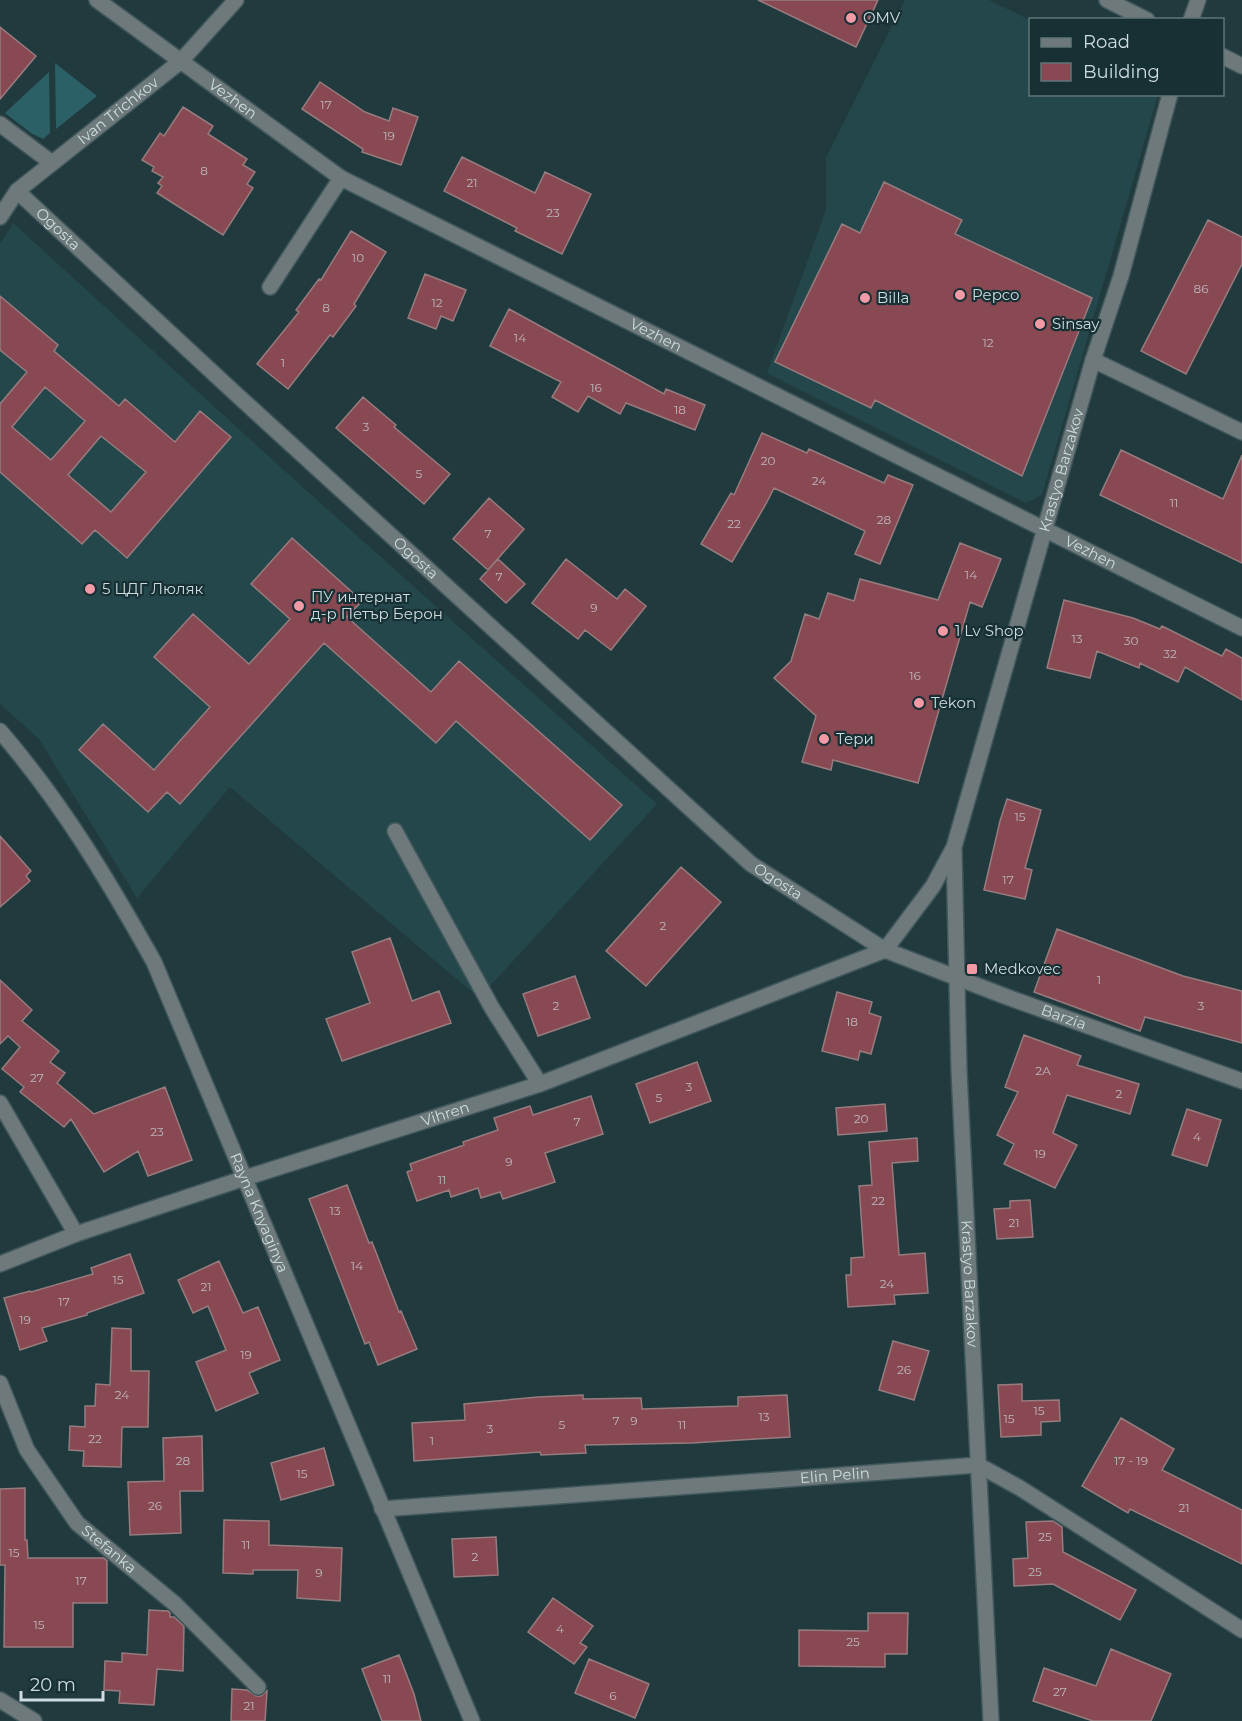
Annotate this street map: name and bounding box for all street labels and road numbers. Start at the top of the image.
street label: Ivan Trichkov [73,72,163,148]
street label: Vezhen [205,75,261,123]
street label: Ogosta [32,203,85,254]
street label: Vezhen [627,314,685,356]
street label: Krastyo Barzakov [1034,405,1088,534]
street label: Vezhen [1062,531,1120,573]
street label: Ogosta [390,532,443,583]
street label: Ogosta [750,858,806,904]
street label: Barzia [1039,1000,1089,1034]
street label: Vihren [419,1097,472,1130]
street label: Rayna Knyaginya [226,1150,293,1275]
street label: Krastyo Barzakov [957,1219,983,1349]
street label: Elin Pelin [799,1463,870,1487]
street label: Stefanka [78,1521,141,1577]

